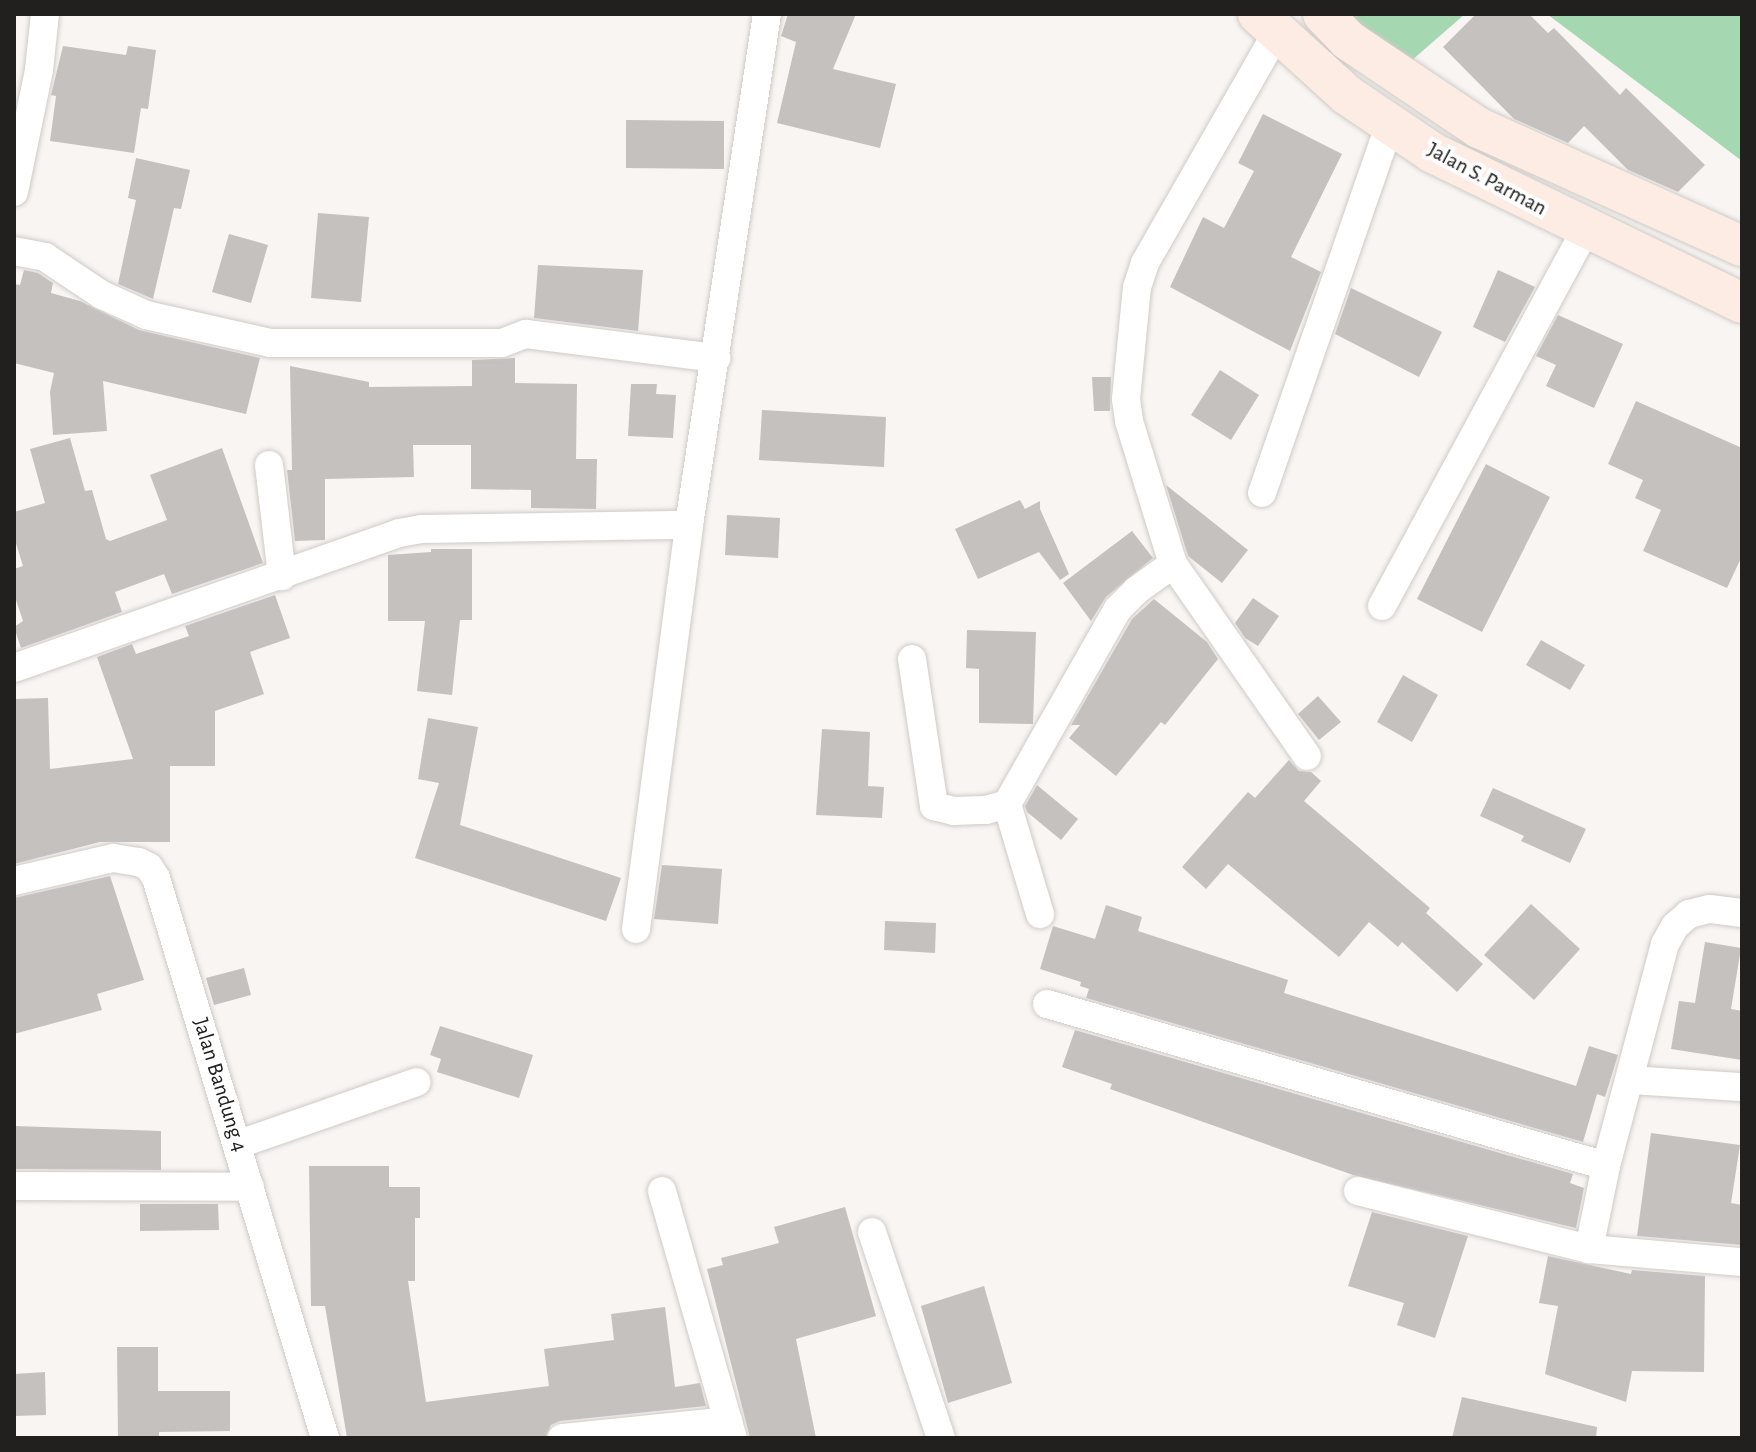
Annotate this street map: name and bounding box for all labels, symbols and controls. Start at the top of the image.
street label: Jalan S. Parman [1423,136,1551,222]
street label: Jalan Bandung 4 [187,1015,253,1155]

